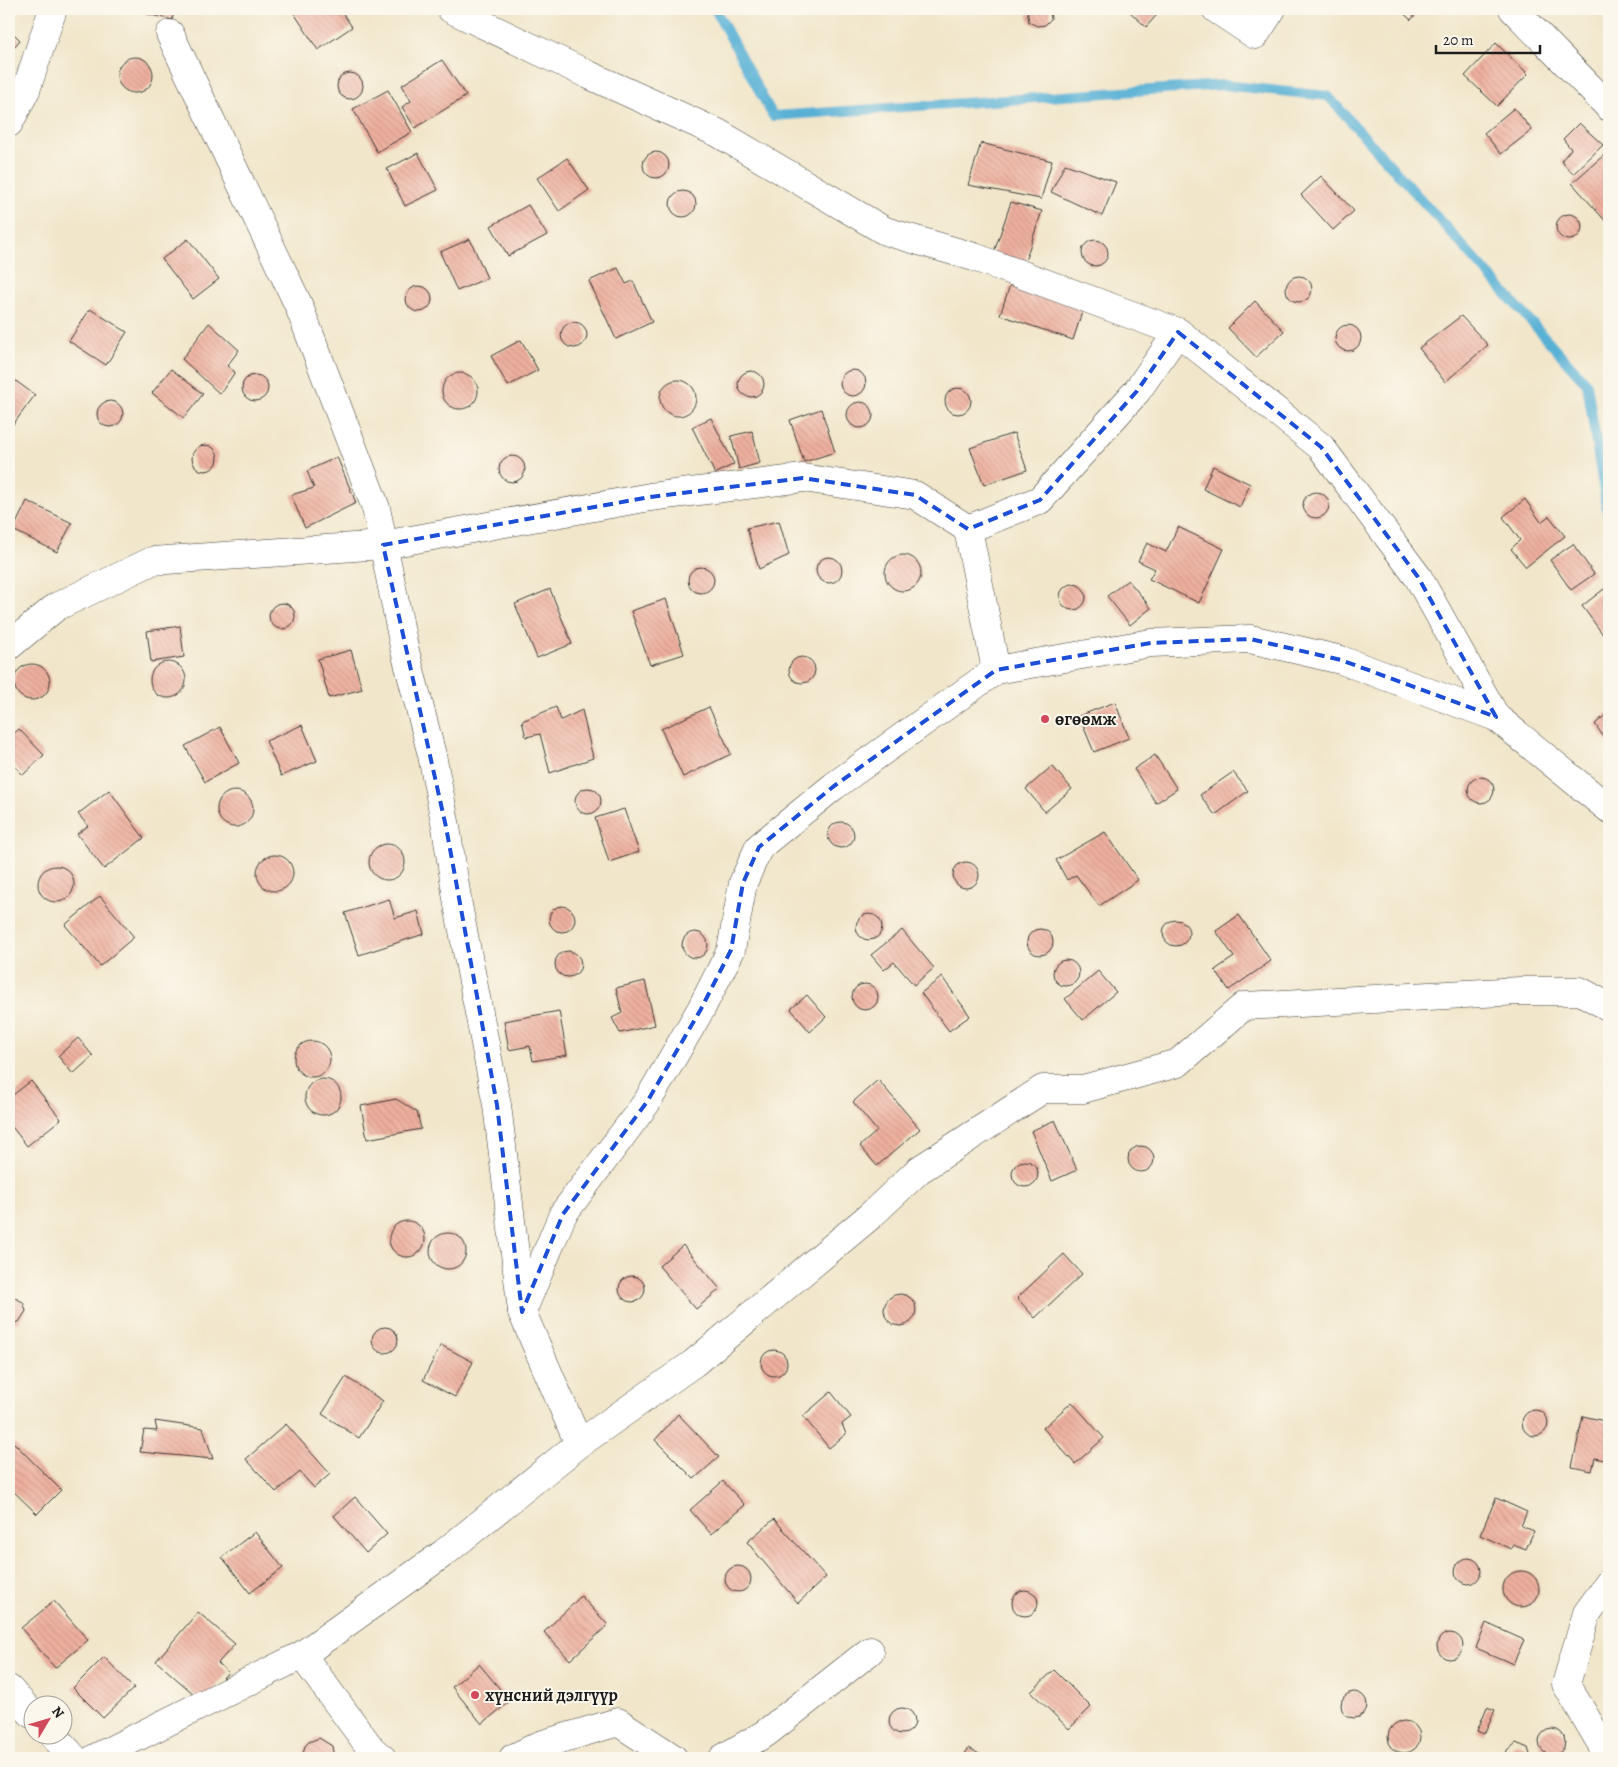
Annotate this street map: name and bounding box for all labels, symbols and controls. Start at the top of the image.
scale bar [1436,22,1539,54]
text: 20 m [1443,30,1474,50]
place label: өгөөмж [1055,707,1117,731]
marker: өгөөмж [1039,713,1051,725]
place label: хүнсний дэлгүүр [485,1683,618,1707]
marker: хүнсний дэлгүүр [469,1689,481,1701]
north arrow [22,1694,72,1744]
text: N [47,1702,68,1722]

